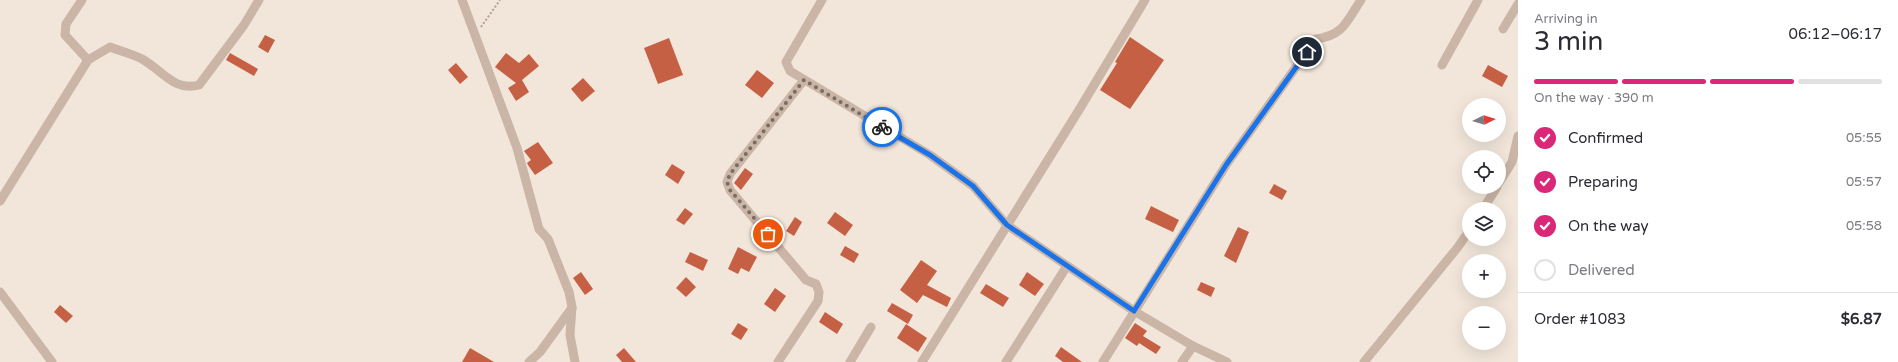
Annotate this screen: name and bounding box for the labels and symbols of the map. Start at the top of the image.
pin [1290,35,1324,69]
north arrow [1462,98,1506,142]
courier [862,107,902,147]
pin [751,217,785,251]

